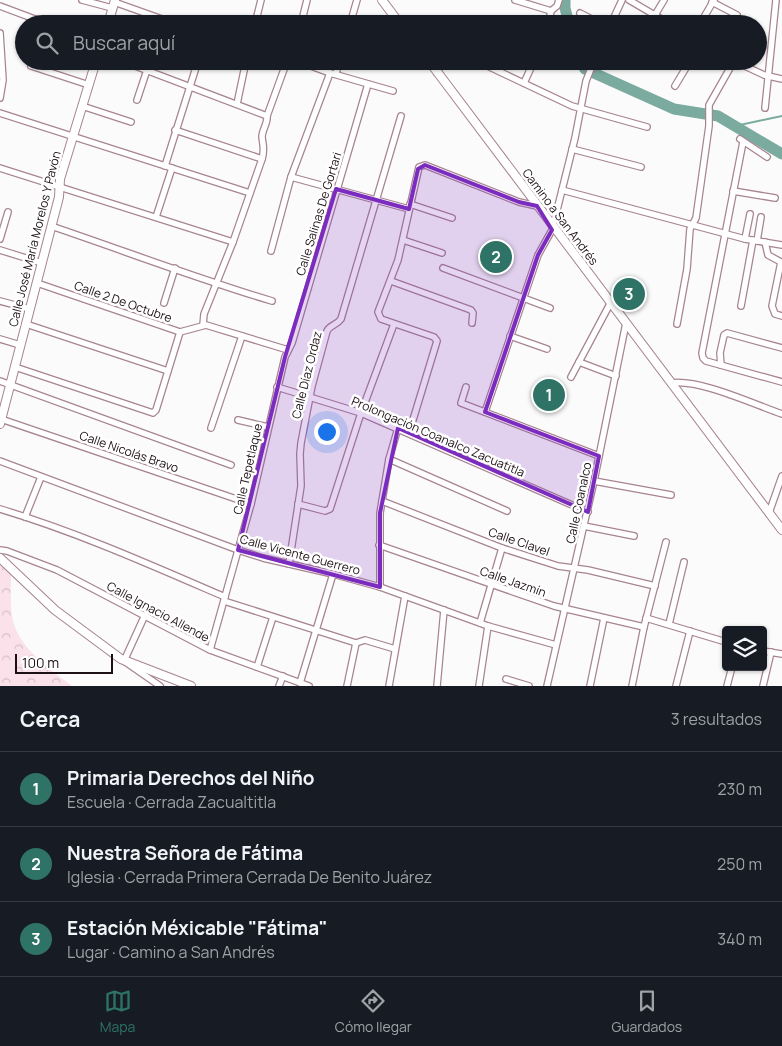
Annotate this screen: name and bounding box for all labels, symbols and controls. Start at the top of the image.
search box [15,15,767,70]
icon: search [33,29,61,57]
text: Buscar aquí [73,30,175,56]
street label: Calle José María Morelos Y Pavón [4,149,65,329]
street label: Calle Salinas De Gortari [292,150,345,278]
street label: Camino a San Andrés [518,165,602,269]
pin: 2 [480,238,512,276]
pin: 3 [613,275,645,313]
street label: Calle 2 De Octubre [72,277,174,326]
street label: Calle Díaz Ordaz [287,329,326,420]
pin: 1 [533,376,565,414]
street label: Prolongación Coanalco Zacuatitla [349,392,527,481]
your location [314,419,340,445]
street label: Calle Tepetlaque [229,422,266,516]
street label: Calle Nicolás Bravo [77,427,181,476]
street label: Calle Coanalco [562,461,595,545]
street label: Calle Clavel [486,523,552,560]
street label: Calle Vicente Guerrero [238,530,362,579]
street label: Calle Jazmín [478,562,549,601]
street label: Calle Ignacio Allende [104,577,213,646]
map controls [722,626,767,671]
button: layers [722,626,767,671]
scale bar [15,651,112,674]
text: 100 m [22,653,59,672]
text: Cerca [20,705,80,733]
text: 3 resultados [671,708,762,730]
text: Primaria Derechos del Niño [67,765,315,791]
text: 1 [32,778,40,800]
text: 230 m [718,778,762,800]
text: Escuela · Cerrada Zacualtitla [67,791,276,813]
text: Nuestra Señora de Fátima [67,840,303,866]
text: 2 [31,853,41,875]
text: 250 m [717,853,762,875]
text: Iglesia · Cerrada Primera Cerrada De Benito Juárez [67,866,432,888]
text: Estación Méxicable "Fátima" [67,915,328,941]
text: 3 [31,928,41,950]
text: 340 m [717,928,762,950]
text: Lugar · Camino a San Andrés [67,941,275,963]
tab: Mapa [100,987,135,1036]
tab: Cómo llegar [335,987,412,1036]
tab: Guardados [611,987,682,1036]

